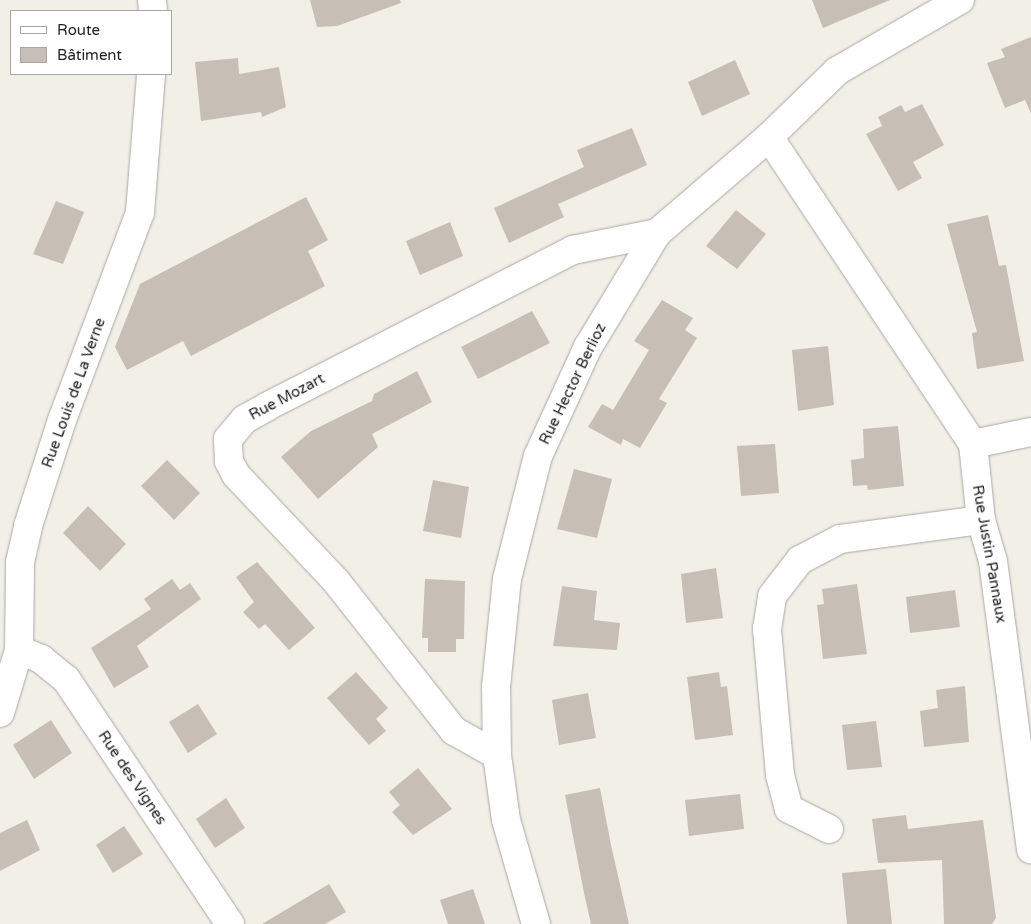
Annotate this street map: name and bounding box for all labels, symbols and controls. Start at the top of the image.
legend [10,10,172,75]
text: Route [57,21,100,39]
text: Bâtiment [57,46,122,64]
street label: Rue Louis de La Verne [38,316,110,470]
street label: Rue Hector Berlioz [536,320,610,448]
street label: Rue Mozart [246,370,328,424]
street label: Rue Justin Pannaux [968,484,1010,624]
street label: Rue des Vignes [94,728,170,828]

